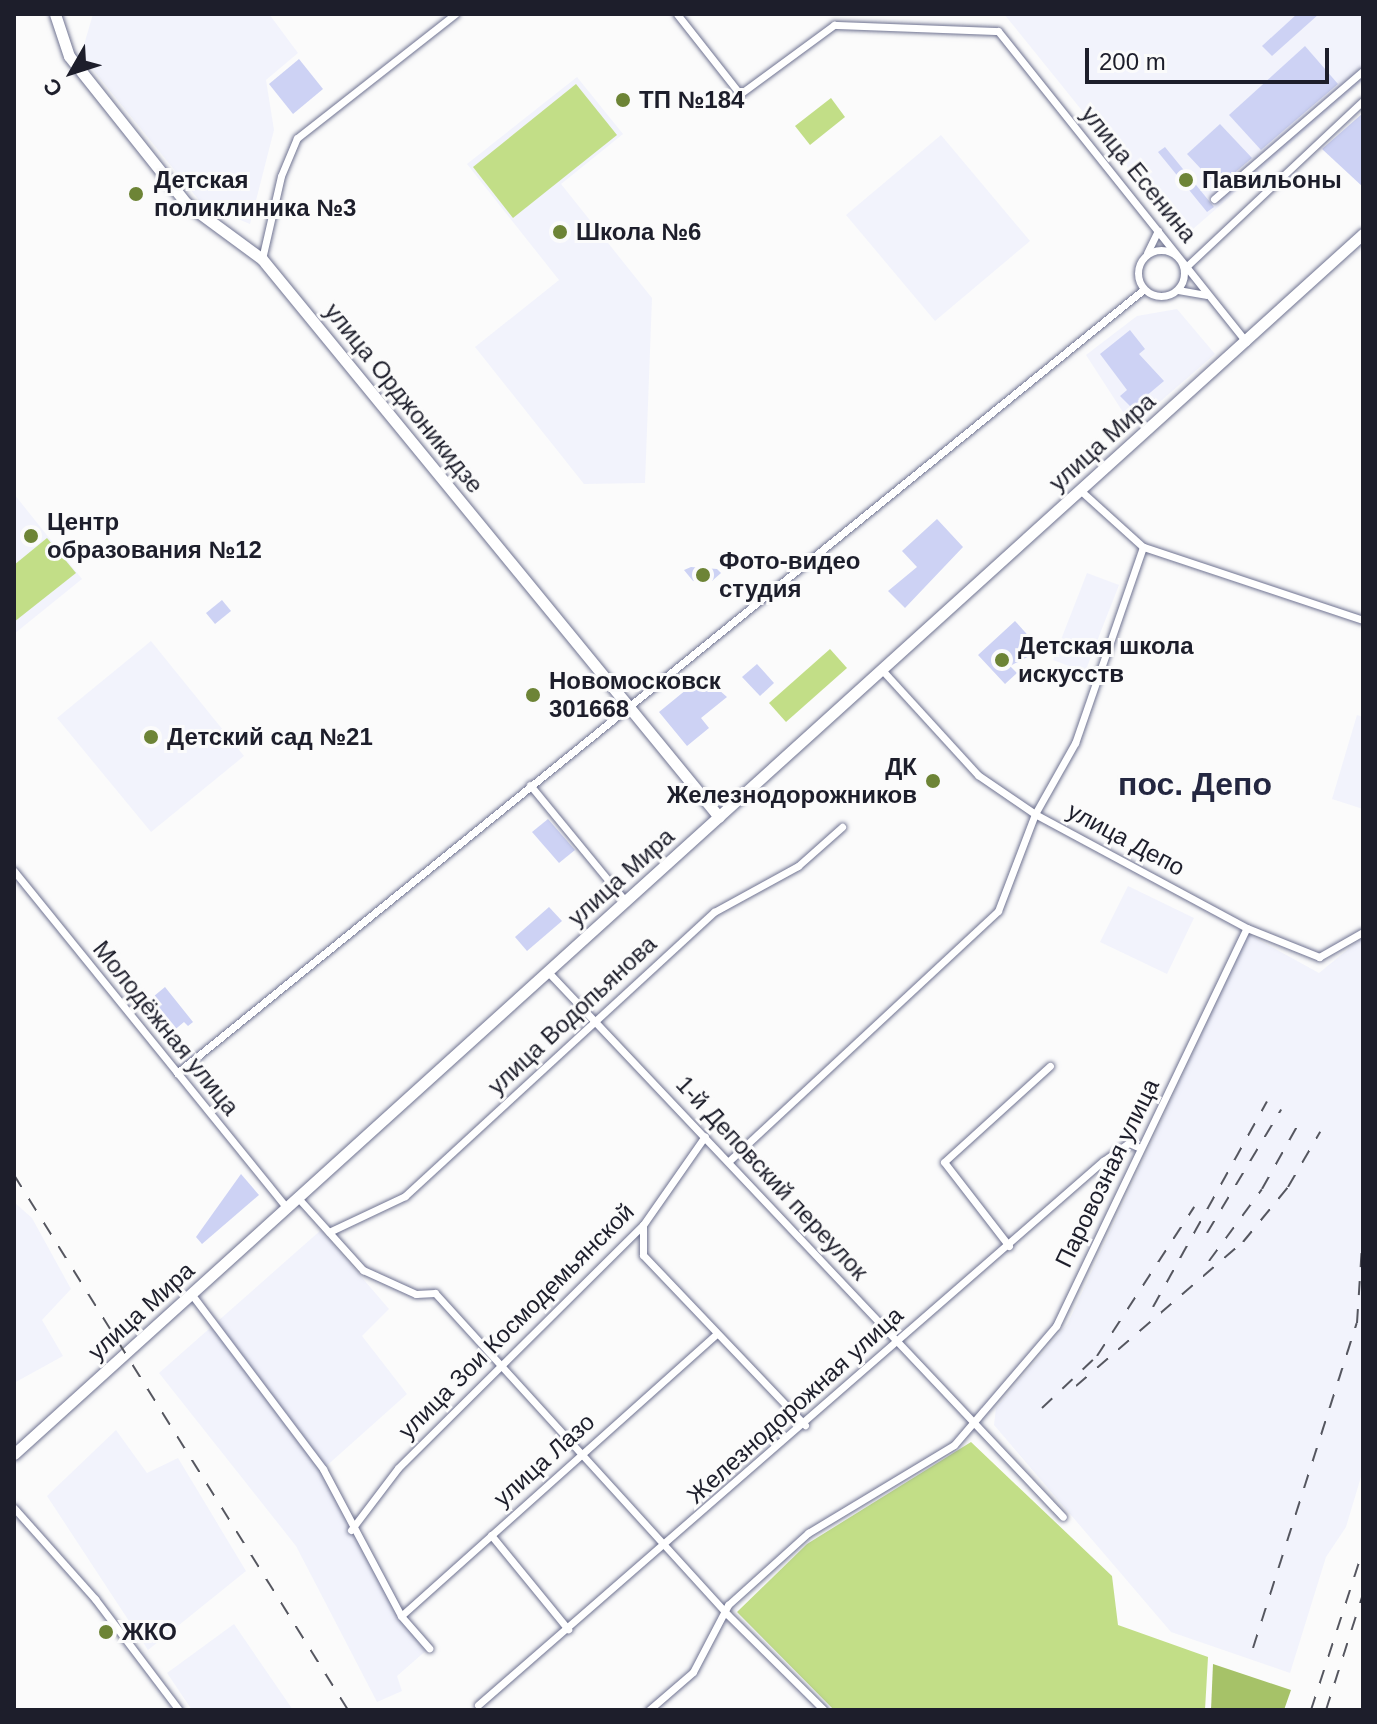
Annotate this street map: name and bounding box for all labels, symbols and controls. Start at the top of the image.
north arrow [32,32,112,112]
scale bar [1089,32,1333,82]
text: 200 m [1099,48,1166,75]
text: С [38,73,68,101]
place label: ТП №184 [639,86,744,114]
marker: ТП №184 [614,91,632,109]
street label: улица Есенина [1075,100,1203,248]
place label: Детская поликлиника №3 [154,166,356,222]
place label: Павильоны [1202,166,1342,194]
marker: Павильоны [1177,171,1195,189]
marker: Детская поликлиника №3 [125,183,147,205]
place label: Школа №6 [576,218,701,246]
marker: Школа №6 [551,223,569,241]
street label: улица Орджоникидзе [318,297,490,499]
street label: улица Мира [1043,387,1161,497]
place label: Центр образования №12 [47,508,262,564]
marker: Центр образования №12 [22,527,40,545]
place label: Фото-видео студия [719,547,860,603]
marker: Фото-видео студия [694,566,712,584]
place label: Детская школа искусств [1018,632,1194,688]
marker: Детская школа искусств [993,651,1011,669]
place label: Новомосковск 301668 [549,667,721,723]
marker: Новомосковск 301668 [524,686,542,704]
place label: Детский сад №21 [167,723,373,751]
marker: Детский сад №21 [142,728,160,746]
place label: ДК Железнодорожников [667,753,917,809]
district label: пос. Депо [1118,765,1272,803]
marker: ДК Железнодорожников [924,772,942,790]
street label: улица Депо [1062,796,1190,882]
street label: улица Мира [562,822,680,932]
street label: улица Водопьянова [482,930,662,1100]
street label: Молодёжная улица [87,935,245,1121]
street label: 1-й Деповский переулок [670,1070,874,1286]
street label: Паровозная улица [1049,1074,1165,1272]
street label: улица Зои Космодемьянской [392,1197,640,1445]
street label: улица Мира [82,1256,200,1366]
street label: Железнодорожная улица [681,1300,909,1510]
street label: улица Лазо [488,1407,600,1513]
place label: ЖКО [122,1618,177,1646]
marker: ЖКО [97,1623,115,1641]

